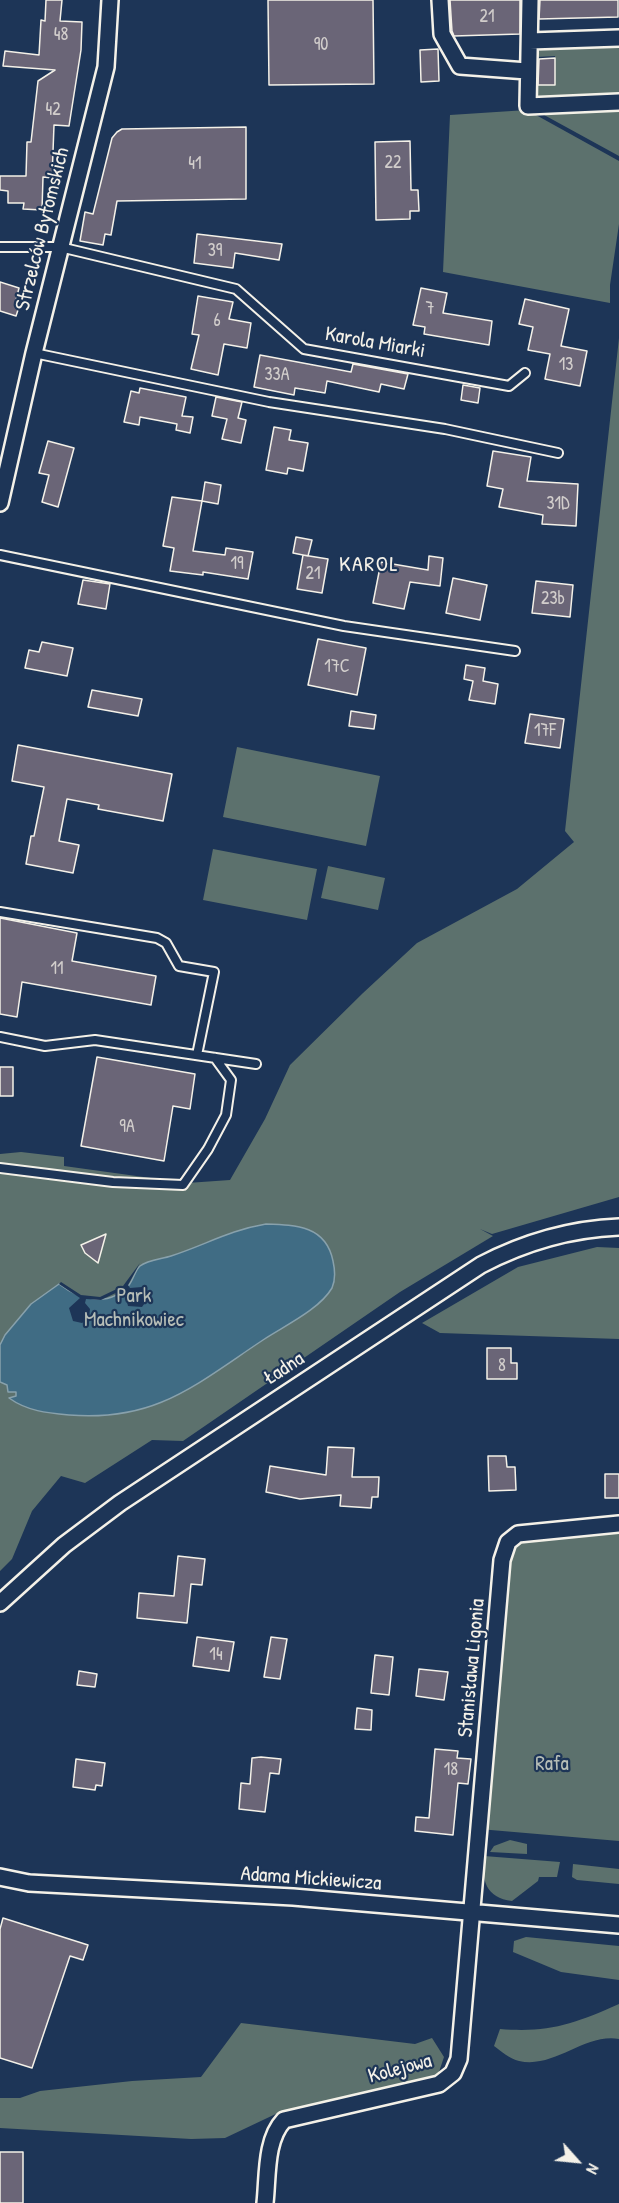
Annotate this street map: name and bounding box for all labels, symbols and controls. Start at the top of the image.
house number: 21 [480,6,494,28]
house number: 48 [54,24,68,46]
house number: 90 [314,34,328,56]
house number: 42 [45,99,61,121]
street label: Strzelców Bytomskich [11,145,75,313]
house number: 22 [385,152,401,174]
house number: 41 [188,153,202,175]
house number: 39 [208,240,222,262]
house number: 7 [426,298,434,320]
house number: 6 [213,310,221,332]
street label: Karola Miarki [323,322,427,364]
house number: 13 [559,354,573,376]
house number: 33A [265,364,289,386]
house number: 31D [546,493,570,515]
district label: KAROL [339,552,399,578]
house number: 19 [230,553,244,575]
house number: 21 [306,563,320,585]
house number: 23b [541,588,565,610]
house number: 17C [324,656,350,678]
house number: 17F [534,720,556,742]
house number: 11 [50,958,64,980]
house number: 9A [119,1116,135,1138]
park label: Park Machnikowiec [84,1283,184,1333]
street label: Ładna [259,1347,309,1391]
house number: 8 [498,1355,506,1377]
street label: Stanisława Ligonia [453,1598,491,1738]
house number: 14 [209,1644,223,1666]
park label: Rafa [535,1751,569,1777]
house number: 18 [444,1759,458,1781]
street label: Adama Mickiewicza [240,1862,382,1896]
street label: Kolejowa [365,2048,435,2090]
north arrow [547,2131,607,2191]
text: N [581,2160,605,2178]

